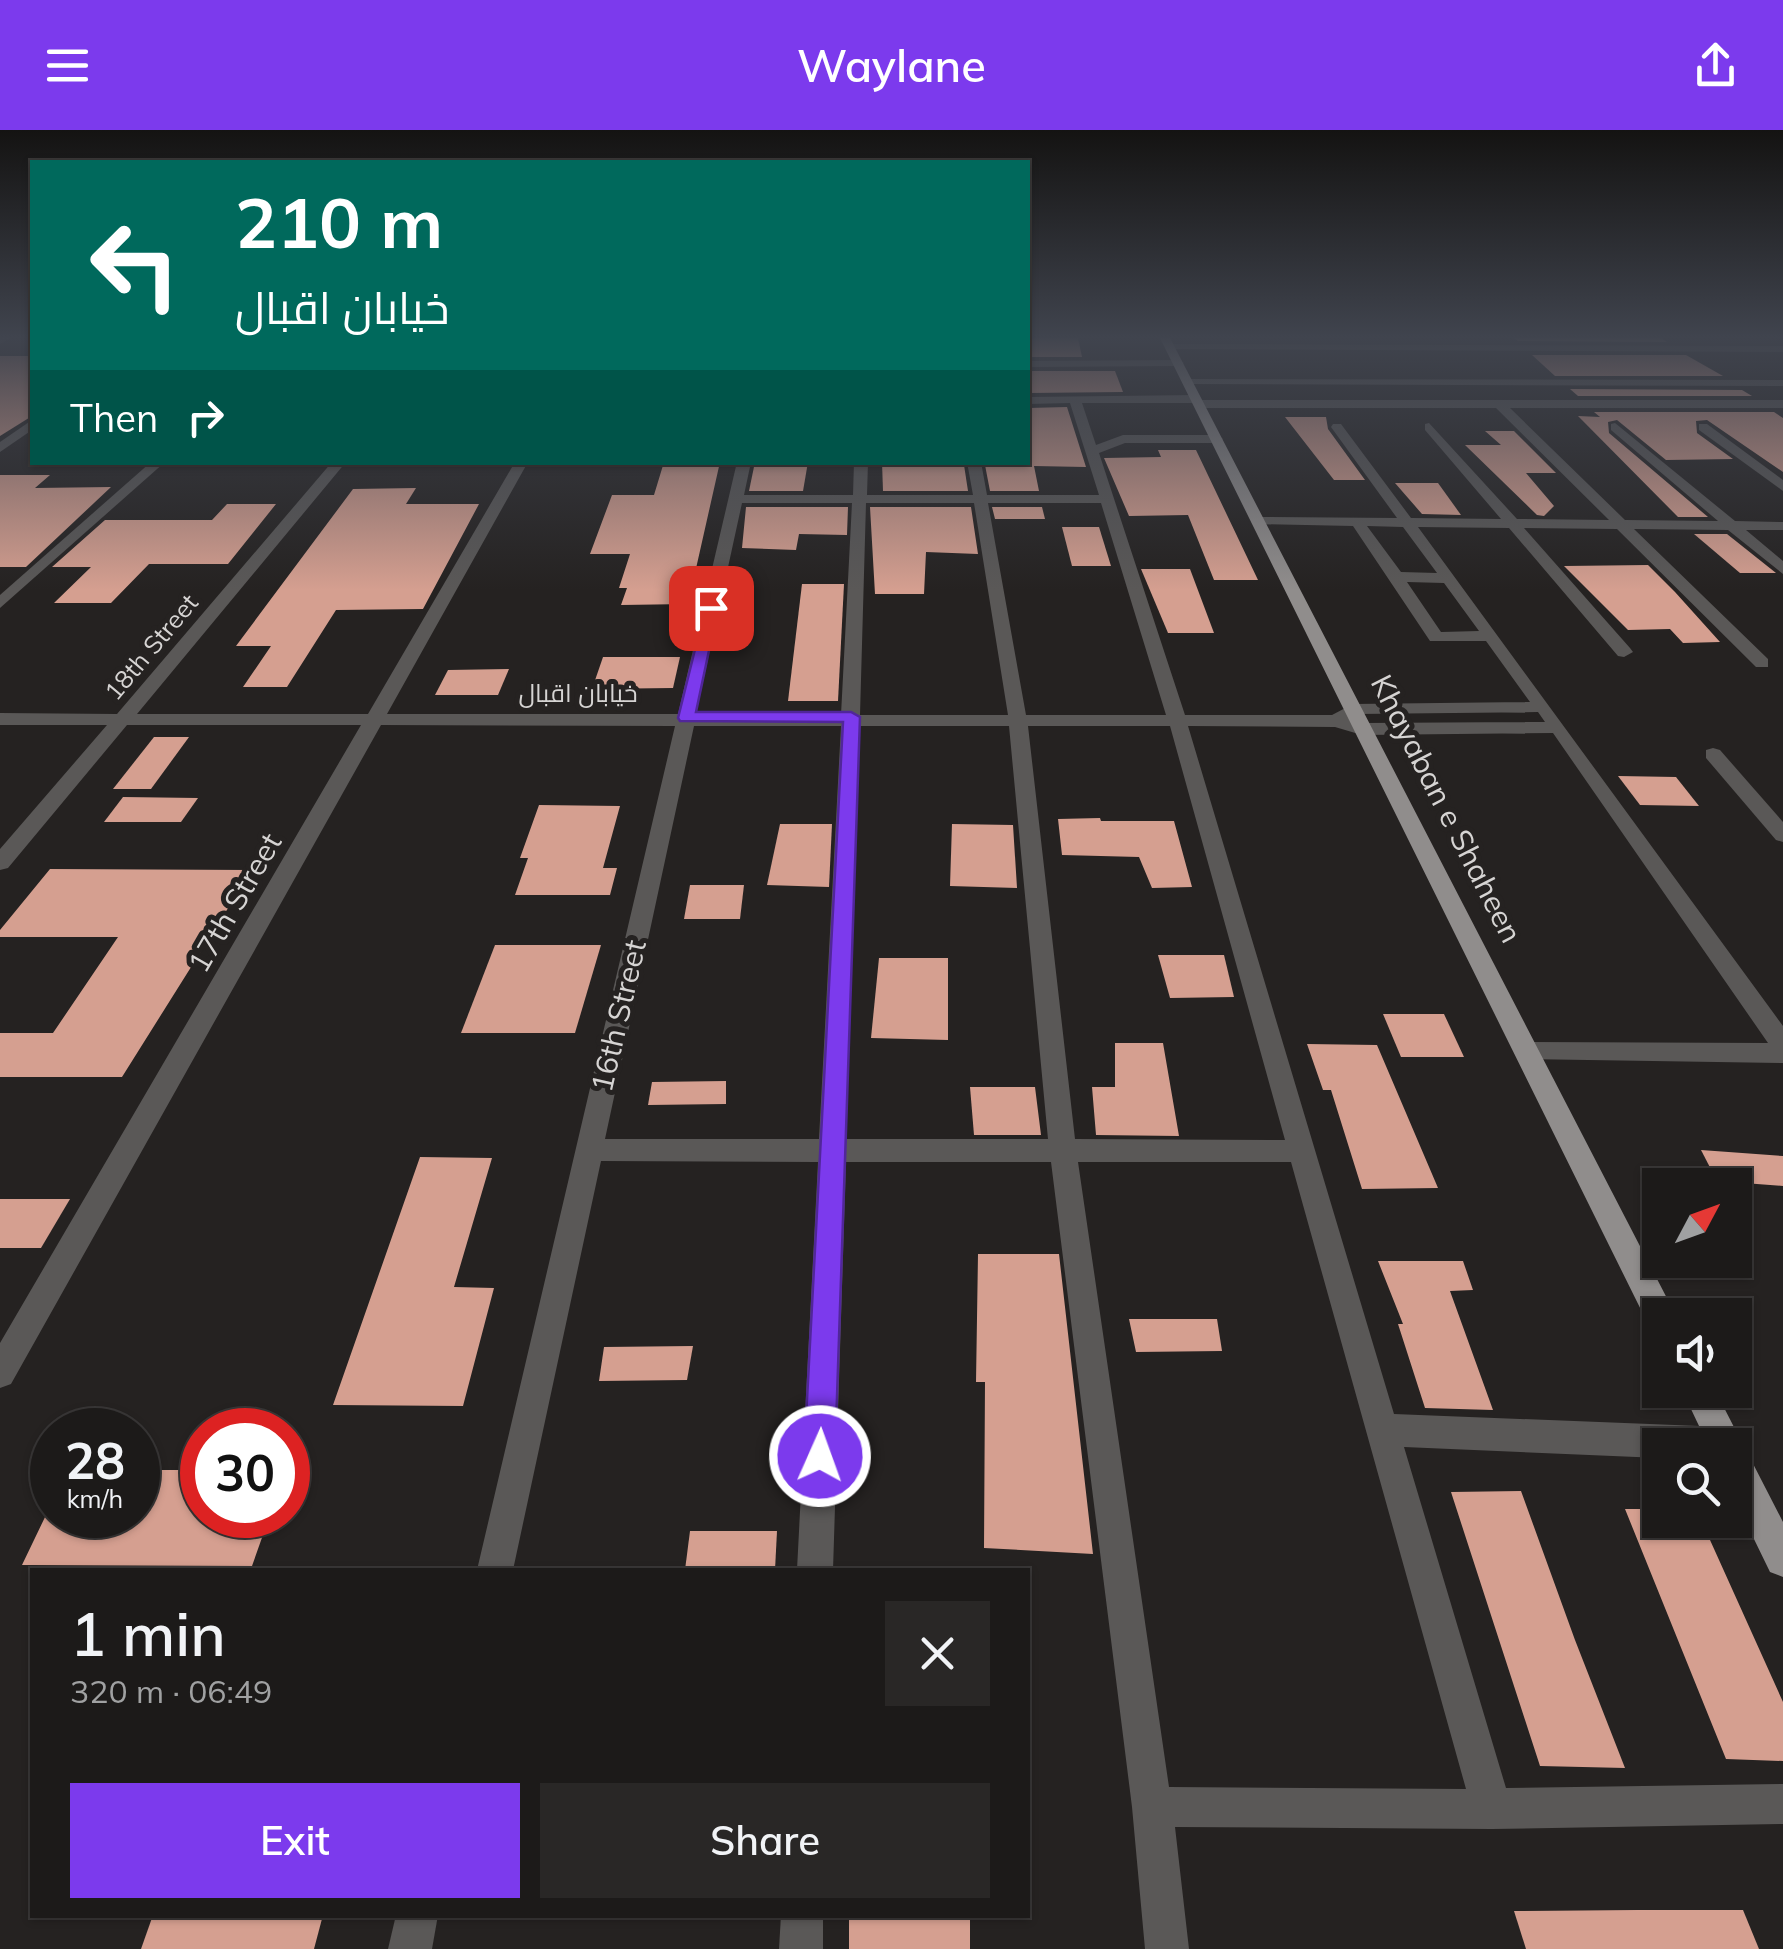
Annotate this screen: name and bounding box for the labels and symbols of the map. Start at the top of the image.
pin [669,566,754,651]
street label: 18th Street [97,587,204,706]
street label: Khayaban e Shaheen [1363,668,1531,949]
street label: خیابان اقبال [518,677,638,708]
street label: 17th Street [179,826,289,979]
street label: 16th Street [582,936,654,1096]
north arrow [1642,1168,1752,1278]
position arrow [768,1404,872,1508]
speed limit sign: 30 [180,1408,310,1538]

